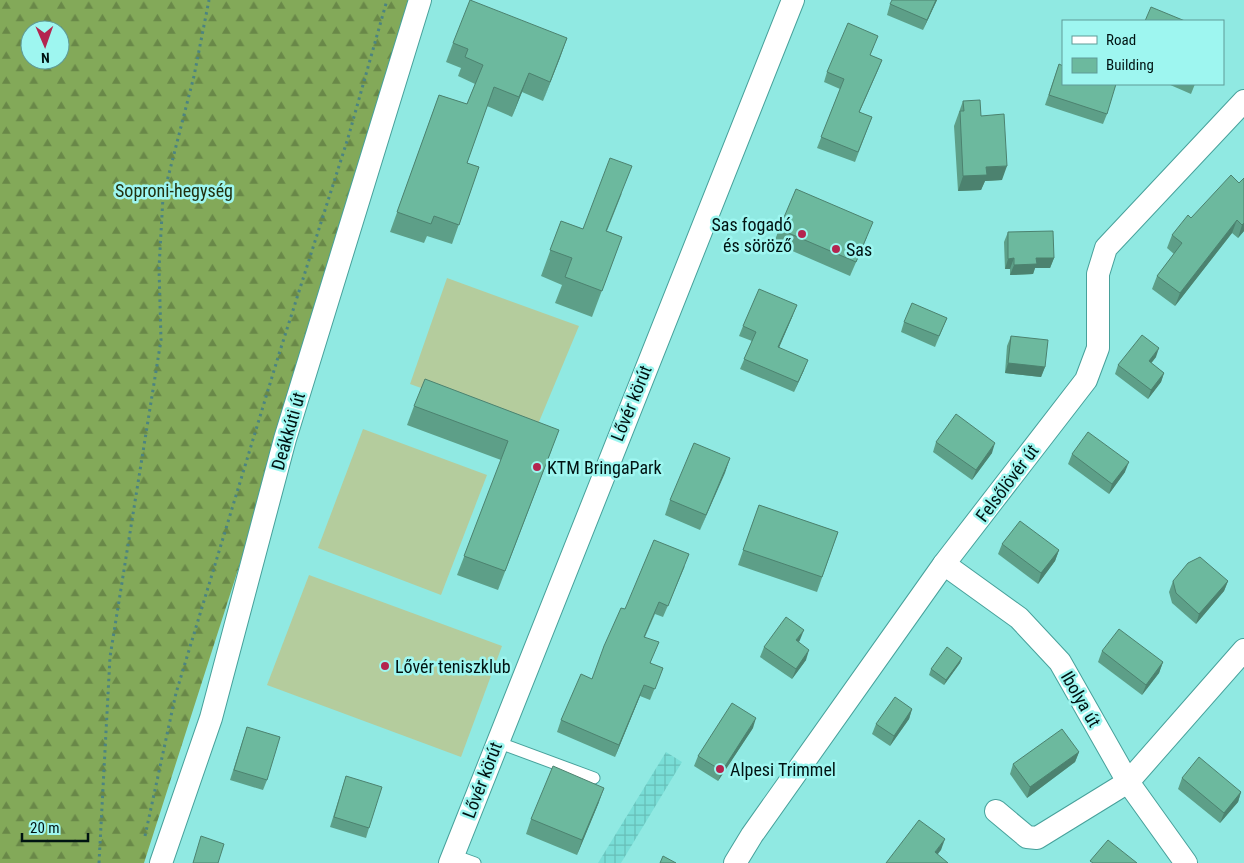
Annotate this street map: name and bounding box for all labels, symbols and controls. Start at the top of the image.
north arrow [20,20,70,70]
legend [1062,20,1224,85]
text: Road [1106,31,1136,49]
text: N [41,50,50,66]
text: Building [1106,56,1154,74]
park label: Soproni-hegység [115,180,233,201]
place label: Sas fogadó és söröző [712,214,792,256]
marker: Sas fogadó és söröző [796,228,808,240]
place label: Sas [846,239,872,260]
marker: Sas [830,243,842,255]
street label: Lővér körút [606,362,656,444]
street label: Deákkúti út [267,390,309,472]
street label: Felsőlövér út [971,440,1043,526]
place label: KTM BringaPark [547,457,662,478]
marker: KTM BringaPark [531,461,543,473]
place label: Lővér teniszklub [395,656,511,677]
marker: Lővér teniszklub [379,660,391,672]
street label: Ibolya út [1057,667,1105,731]
street label: Lővér körút [458,739,506,821]
place label: Alpesi Trimmel [730,759,836,780]
marker: Alpesi Trimmel [714,763,726,775]
scale bar [22,810,89,842]
text: 20 m [30,819,60,837]

